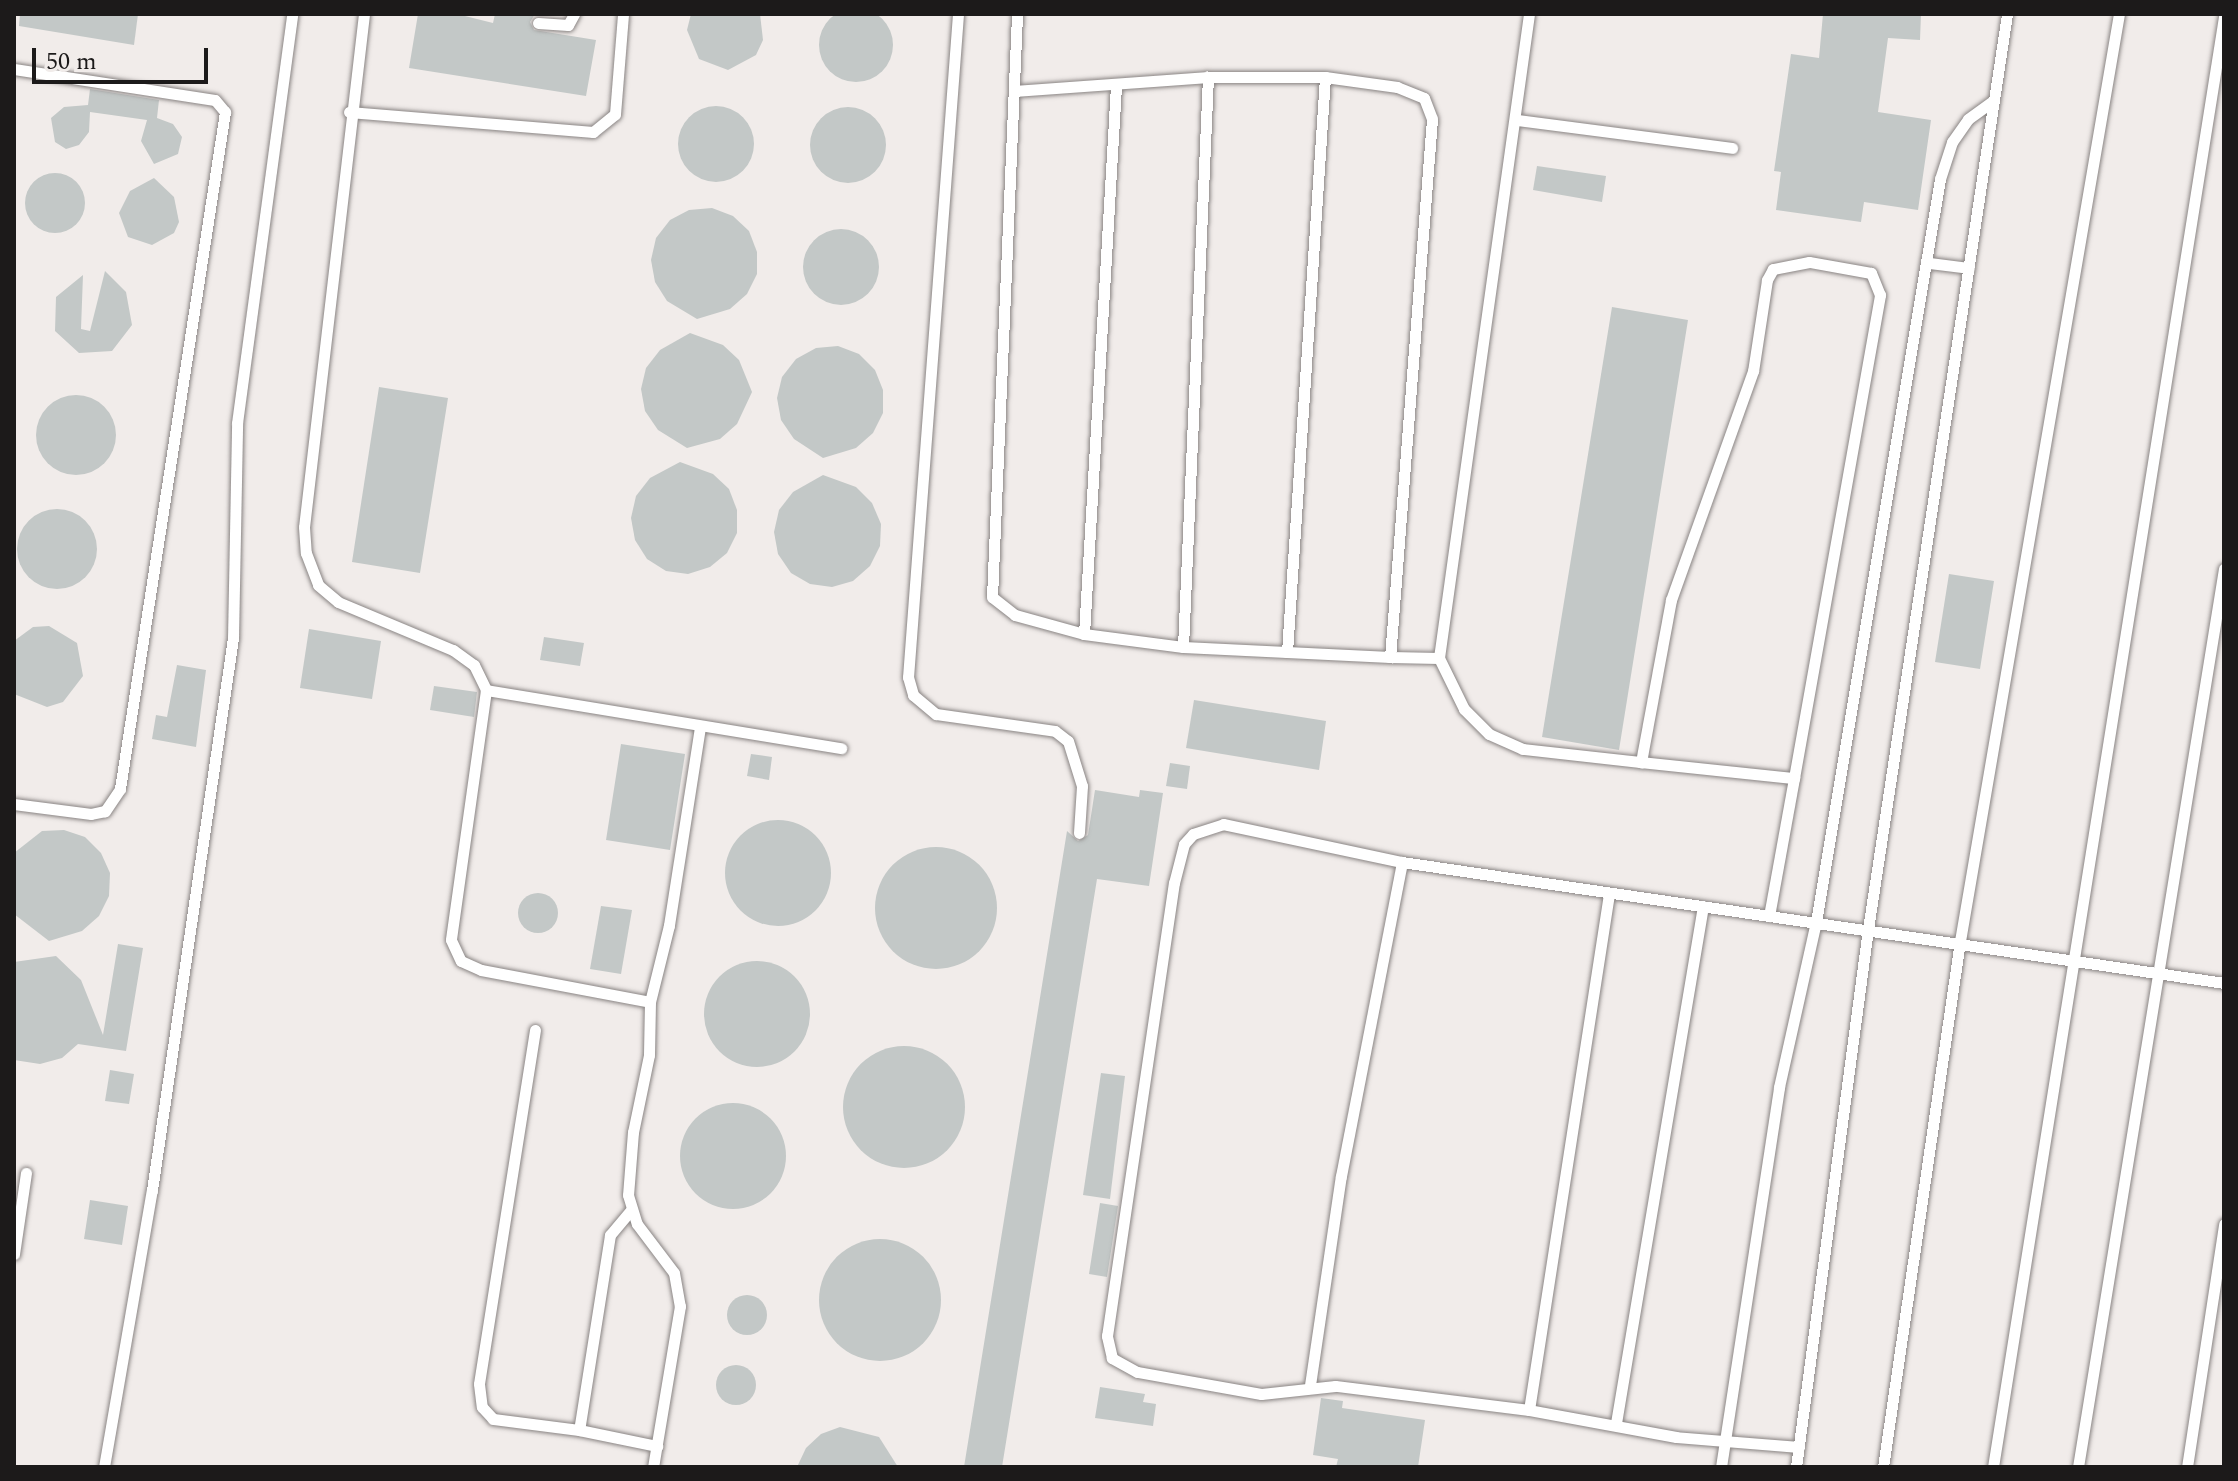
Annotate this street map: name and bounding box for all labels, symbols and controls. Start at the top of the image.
scale bar [36,32,212,82]
text: 50 m [46,44,97,80]

